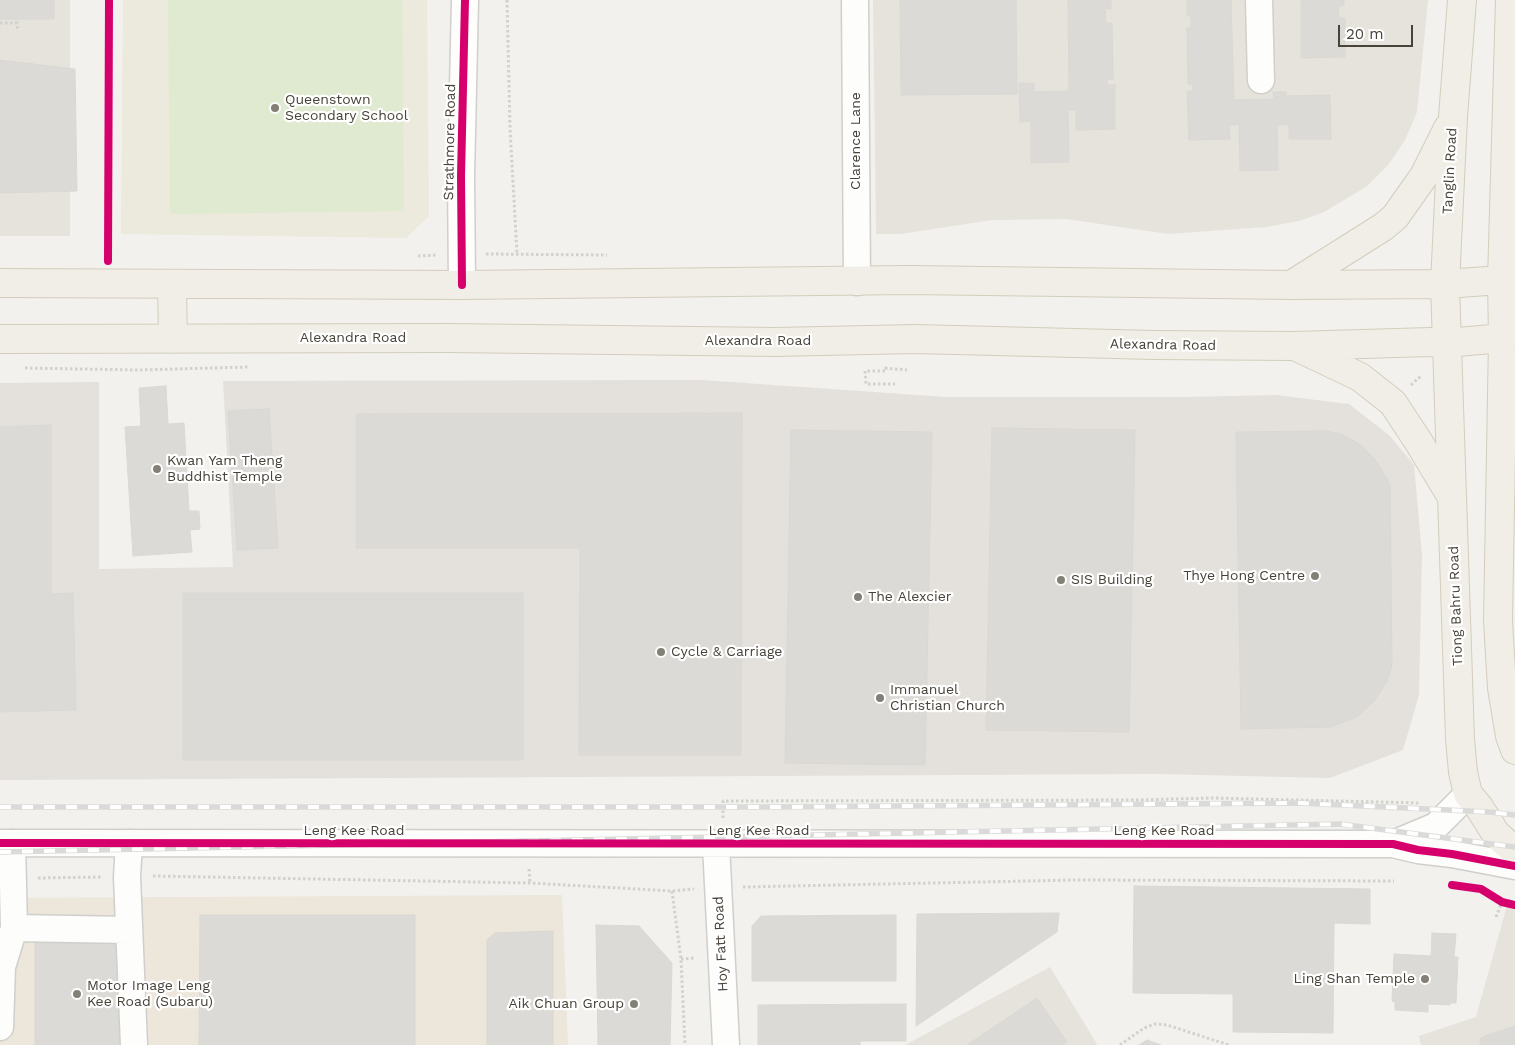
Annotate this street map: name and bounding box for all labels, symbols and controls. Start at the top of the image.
scale bar [1340,15,1415,47]
text: 20 m [1346,25,1384,43]
street label: Strathmore Road [441,83,459,201]
place label: Queenstown Secondary School [285,92,408,124]
street label: Clarence Lane [848,92,864,190]
marker: Queenstown Secondary School [269,102,281,114]
street label: Tanglin Road [1439,127,1461,215]
street label: Alexandra Road [300,330,406,346]
street label: Alexandra Road [705,333,811,349]
street label: Alexandra Road [1110,336,1216,354]
place label: Kwan Yam Theng Buddhist Temple [167,453,282,486]
marker: Kwan Yam Theng Buddhist Temple [151,463,163,475]
street label: Tiong Bahru Road [1446,546,1466,666]
place label: Thye Hong Centre [1183,568,1305,584]
marker: Thye Hong Centre [1309,570,1321,582]
place label: SIS Building [1071,572,1152,588]
marker: SIS Building [1055,574,1067,586]
place label: The Alexcier [868,589,952,605]
marker: The Alexcier [852,591,864,603]
place label: Cycle & Carriage [671,644,782,660]
marker: Cycle & Carriage [655,646,667,658]
place label: Immanuel Christian Church [890,682,1005,714]
marker: Immanuel Christian Church [874,692,886,704]
street label: Leng Kee Road [304,823,404,839]
street label: Leng Kee Road [709,823,809,839]
street label: Leng Kee Road [1114,823,1214,839]
street label: Hoy Fatt Road [710,896,732,992]
place label: Ling Shan Temple [1294,971,1415,987]
marker: Ling Shan Temple [1419,973,1431,985]
place label: Motor Image Leng Kee Road (Subaru) [87,978,213,1010]
marker: Motor Image Leng Kee Road (Subaru) [71,988,83,1000]
place label: Aik Chuan Group [509,996,624,1012]
marker: Aik Chuan Group [628,998,640,1010]

